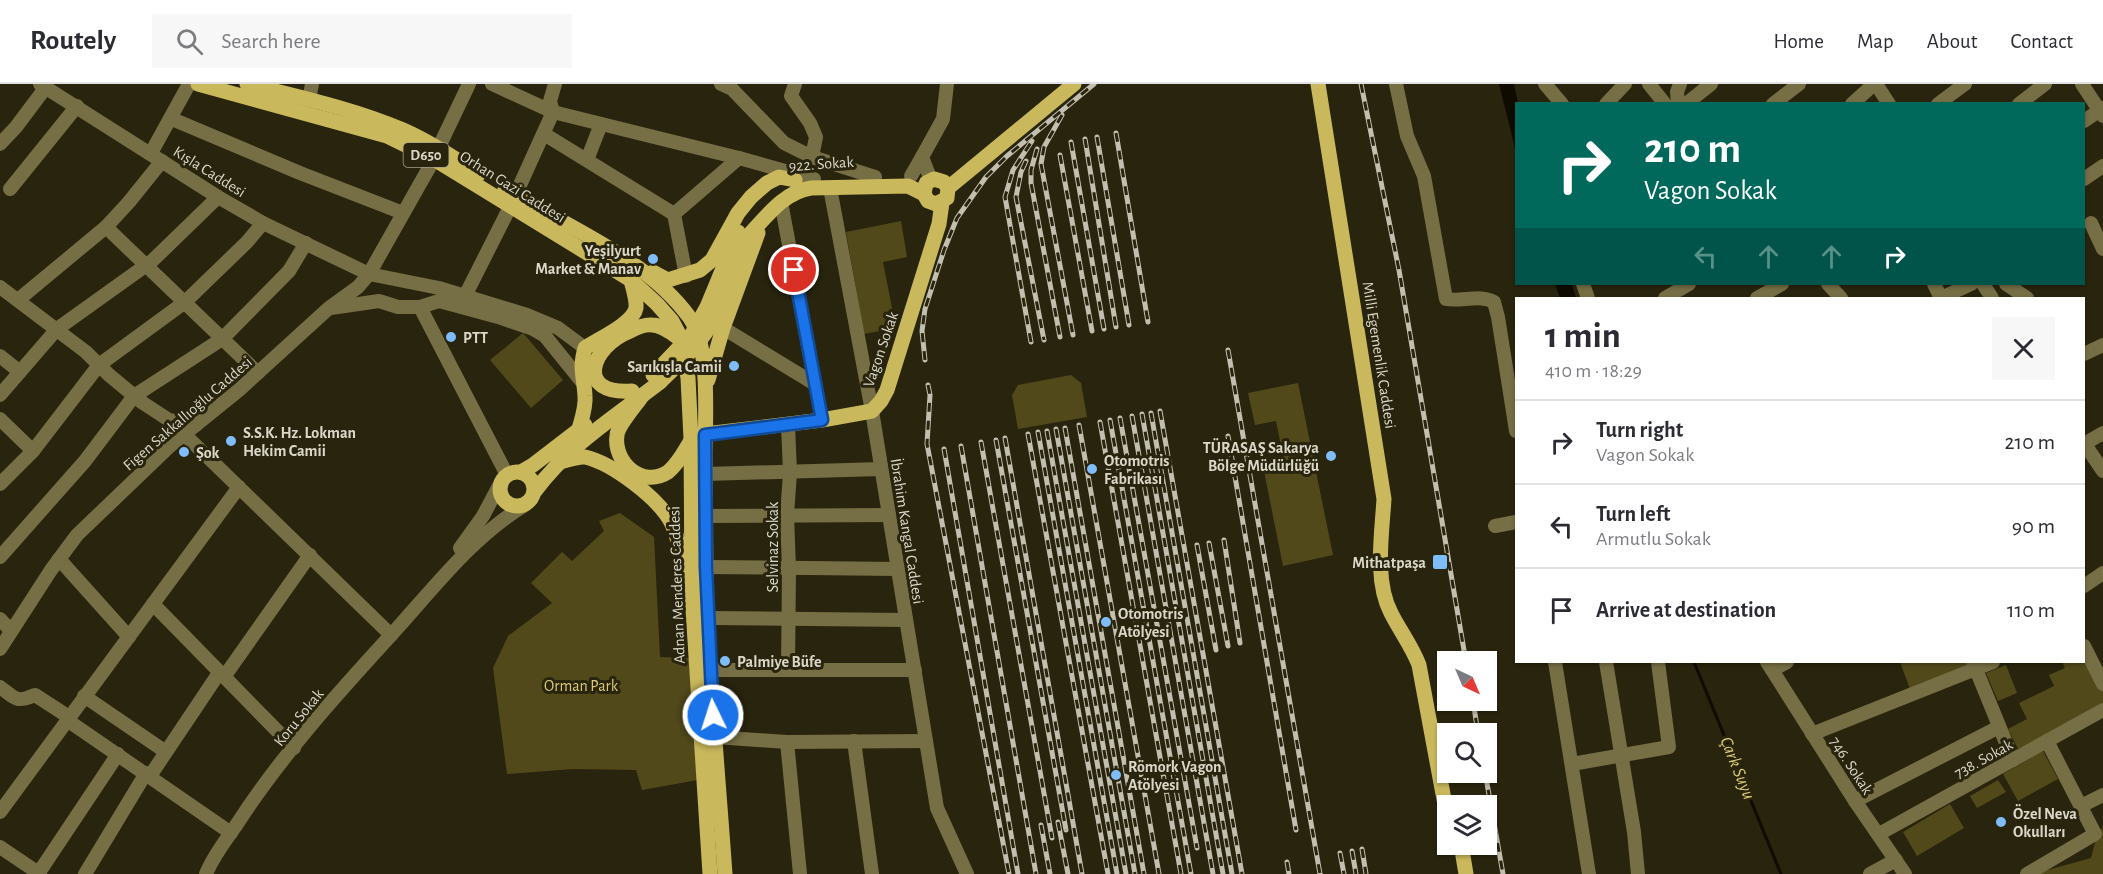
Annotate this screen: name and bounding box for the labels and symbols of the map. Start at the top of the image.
street label: Kışla Caddesi [170,143,248,200]
road number: D650 [404,143,448,167]
street label: Orhan Gazi Caddesi [457,148,568,226]
street label: 922. Sokak [788,154,855,174]
place label: Yeşilyurt Market & Manav [535,243,642,277]
pin [768,244,819,295]
marker: Yeşilyurt Market & Manav [646,252,660,266]
street label: Milli Egemenlik Caddesi [1359,280,1399,430]
street label: Vagon Sokak [861,309,902,389]
marker: PTT [444,330,458,344]
place label: PTT [463,330,488,346]
street label: Figen Sakkallıoğlu Caddesi [120,354,255,474]
place label: Sarıkışla Camii [627,359,722,375]
marker: Sarıkışla Camii [727,359,741,373]
place label: S.S.K. Hz. Lokman Hekim Camii [243,425,356,459]
marker: S.S.K. Hz. Lokman Hekim Camii [224,434,238,448]
place label: TÜRASAŞ Sakarya Bölge Müdürlüğü [1203,438,1320,474]
marker: Şok [177,445,191,459]
place label: Şok [196,445,220,461]
marker: TÜRASAŞ Sakarya Bölge Müdürlüğü [1324,449,1338,463]
place label: Otomotris Fabrikası [1104,453,1170,487]
street label: İbrahim Kangal Caddesi [888,457,928,605]
marker: Otomotris Fabrikası [1085,462,1099,476]
street label: Selvinaz Sokak [765,501,781,592]
street label: Adnan Menderes Caddesi [666,506,688,664]
marker: Mithatpaşa [1431,553,1449,571]
place label: Mithatpaşa [1352,555,1426,571]
place label: Otomotris Atölyesi [1118,606,1184,641]
marker: Otomotris Atölyesi [1099,615,1113,629]
north arrow [1437,651,1497,711]
marker: Palmiye Büfe [718,654,732,668]
place label: Palmiye Büfe [737,654,822,671]
park label: Orman Park [544,678,619,694]
position arrow [681,683,745,747]
street label: Koru Sokak [271,685,327,749]
water label: Çark Suyu [1716,734,1758,802]
street label: 746. Sokak [1827,734,1876,798]
street label: 738. Sokak [1952,736,2016,781]
place label: Römork Vagon Atölyesi [1128,759,1222,794]
marker: Römork Vagon Atölyesi [1109,768,1123,782]
place label: Özel Neva Okulları [2013,804,2077,840]
marker: Özel Neva Okulları [1994,815,2008,829]

